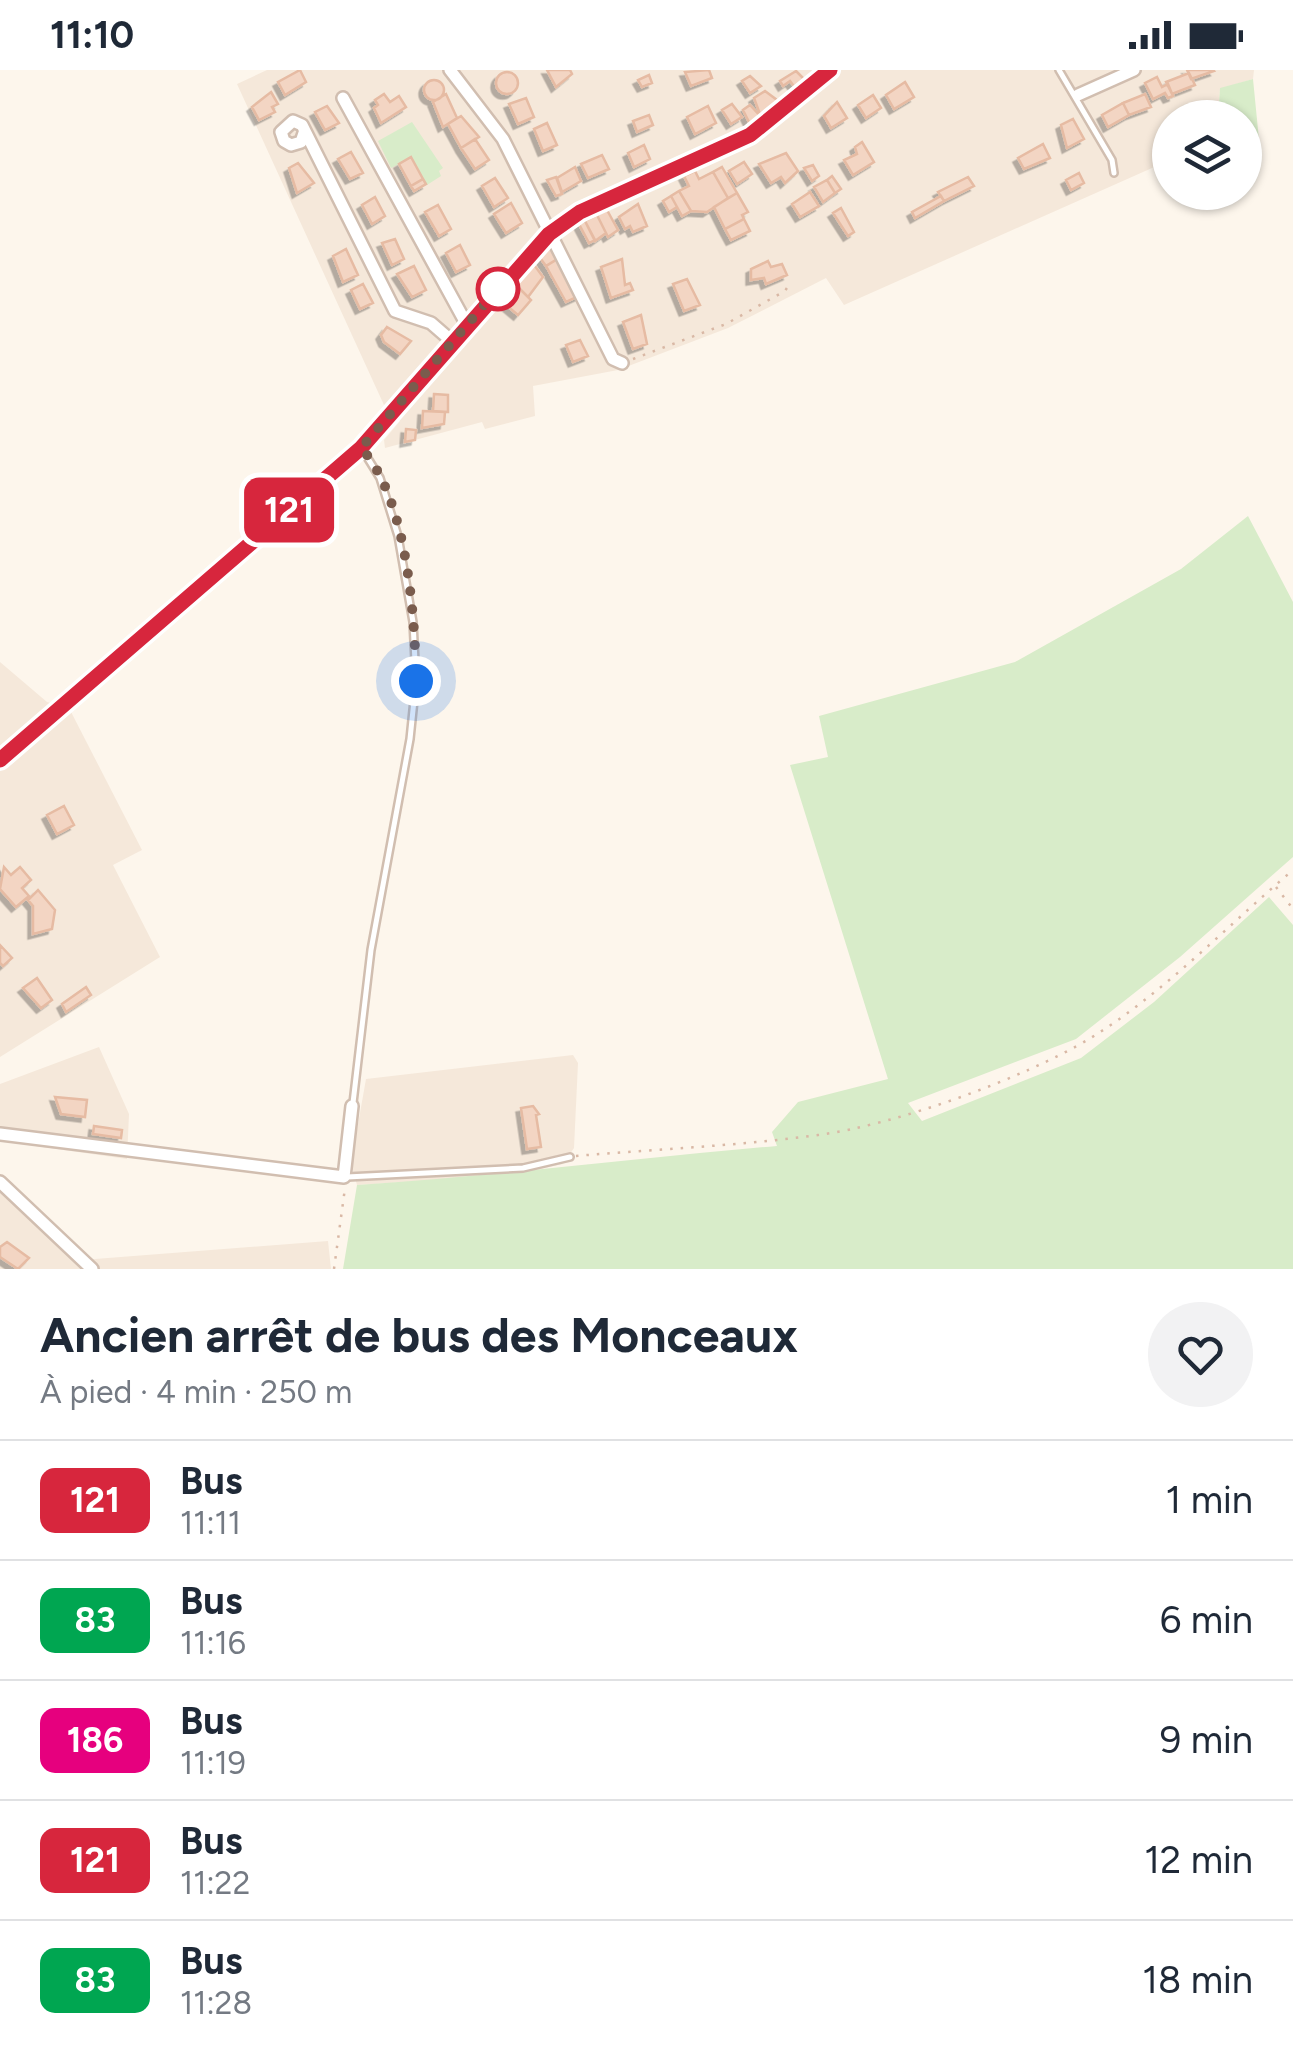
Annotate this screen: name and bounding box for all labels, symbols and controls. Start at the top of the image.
text: 11:10 [50,12,134,58]
map controls [1152,100,1262,210]
button: layers [1152,100,1262,210]
unlabelled marker [477,268,519,310]
line badge: 121 [232,478,346,542]
text: 121 [264,489,314,531]
your location [391,656,441,706]
button: heart [1148,1302,1253,1407]
text: Ancien arrêt de bus des Monceaux [40,1306,798,1364]
text: À pied · 4 min · 250 m [40,1373,352,1411]
text: Bus [180,1458,243,1504]
text: 1 min [1166,1477,1253,1523]
text: 121 [70,1479,120,1521]
text: 11:11 [180,1504,241,1542]
text: Bus [180,1578,243,1624]
text: 6 min [1160,1597,1253,1643]
text: 83 [75,1599,115,1641]
text: 11:16 [180,1624,246,1662]
text: Bus [180,1698,243,1744]
text: 9 min [1160,1717,1253,1763]
text: 186 [67,1719,123,1761]
text: 11:19 [180,1744,246,1782]
text: Bus [180,1818,243,1864]
text: 12 min [1144,1837,1253,1883]
text: 121 [70,1839,120,1881]
text: 11:22 [180,1864,250,1902]
text: Bus [180,1938,243,1984]
text: 18 min [1142,1957,1253,2003]
text: 83 [75,1959,115,2001]
text: 11:28 [180,1984,252,2022]

